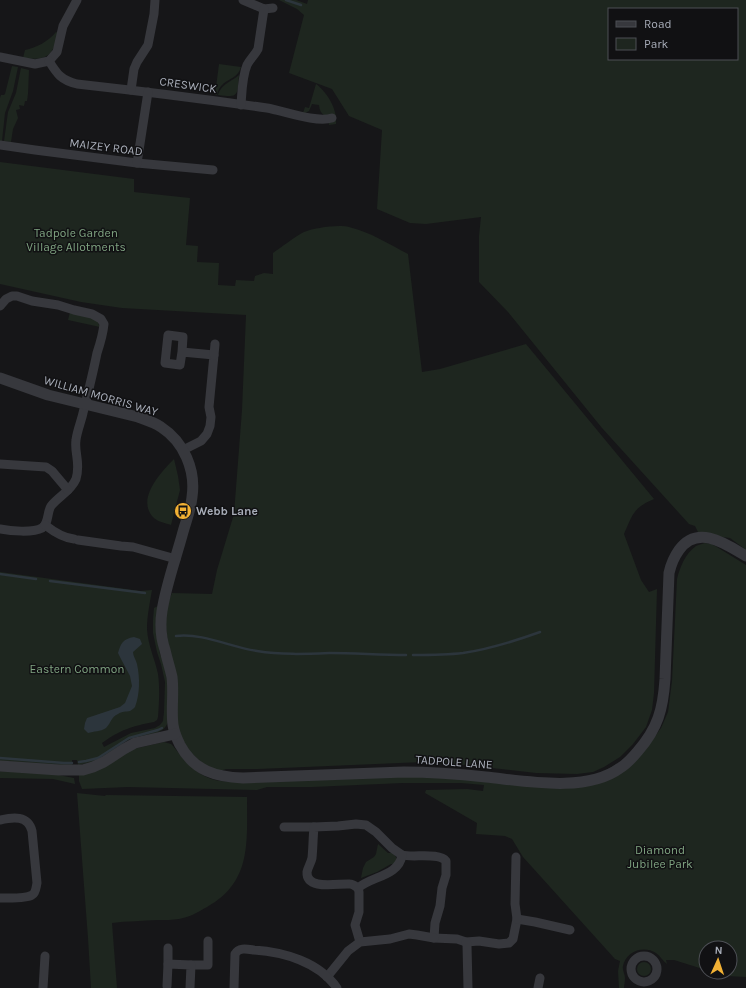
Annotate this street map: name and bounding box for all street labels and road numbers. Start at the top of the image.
street label: CRESWICK [159,74,218,96]
street label: MAIZEY ROAD [69,136,143,158]
street label: WILLIAM MORRIS WAY [42,373,160,419]
street label: TADPOLE LANE [415,752,493,772]

